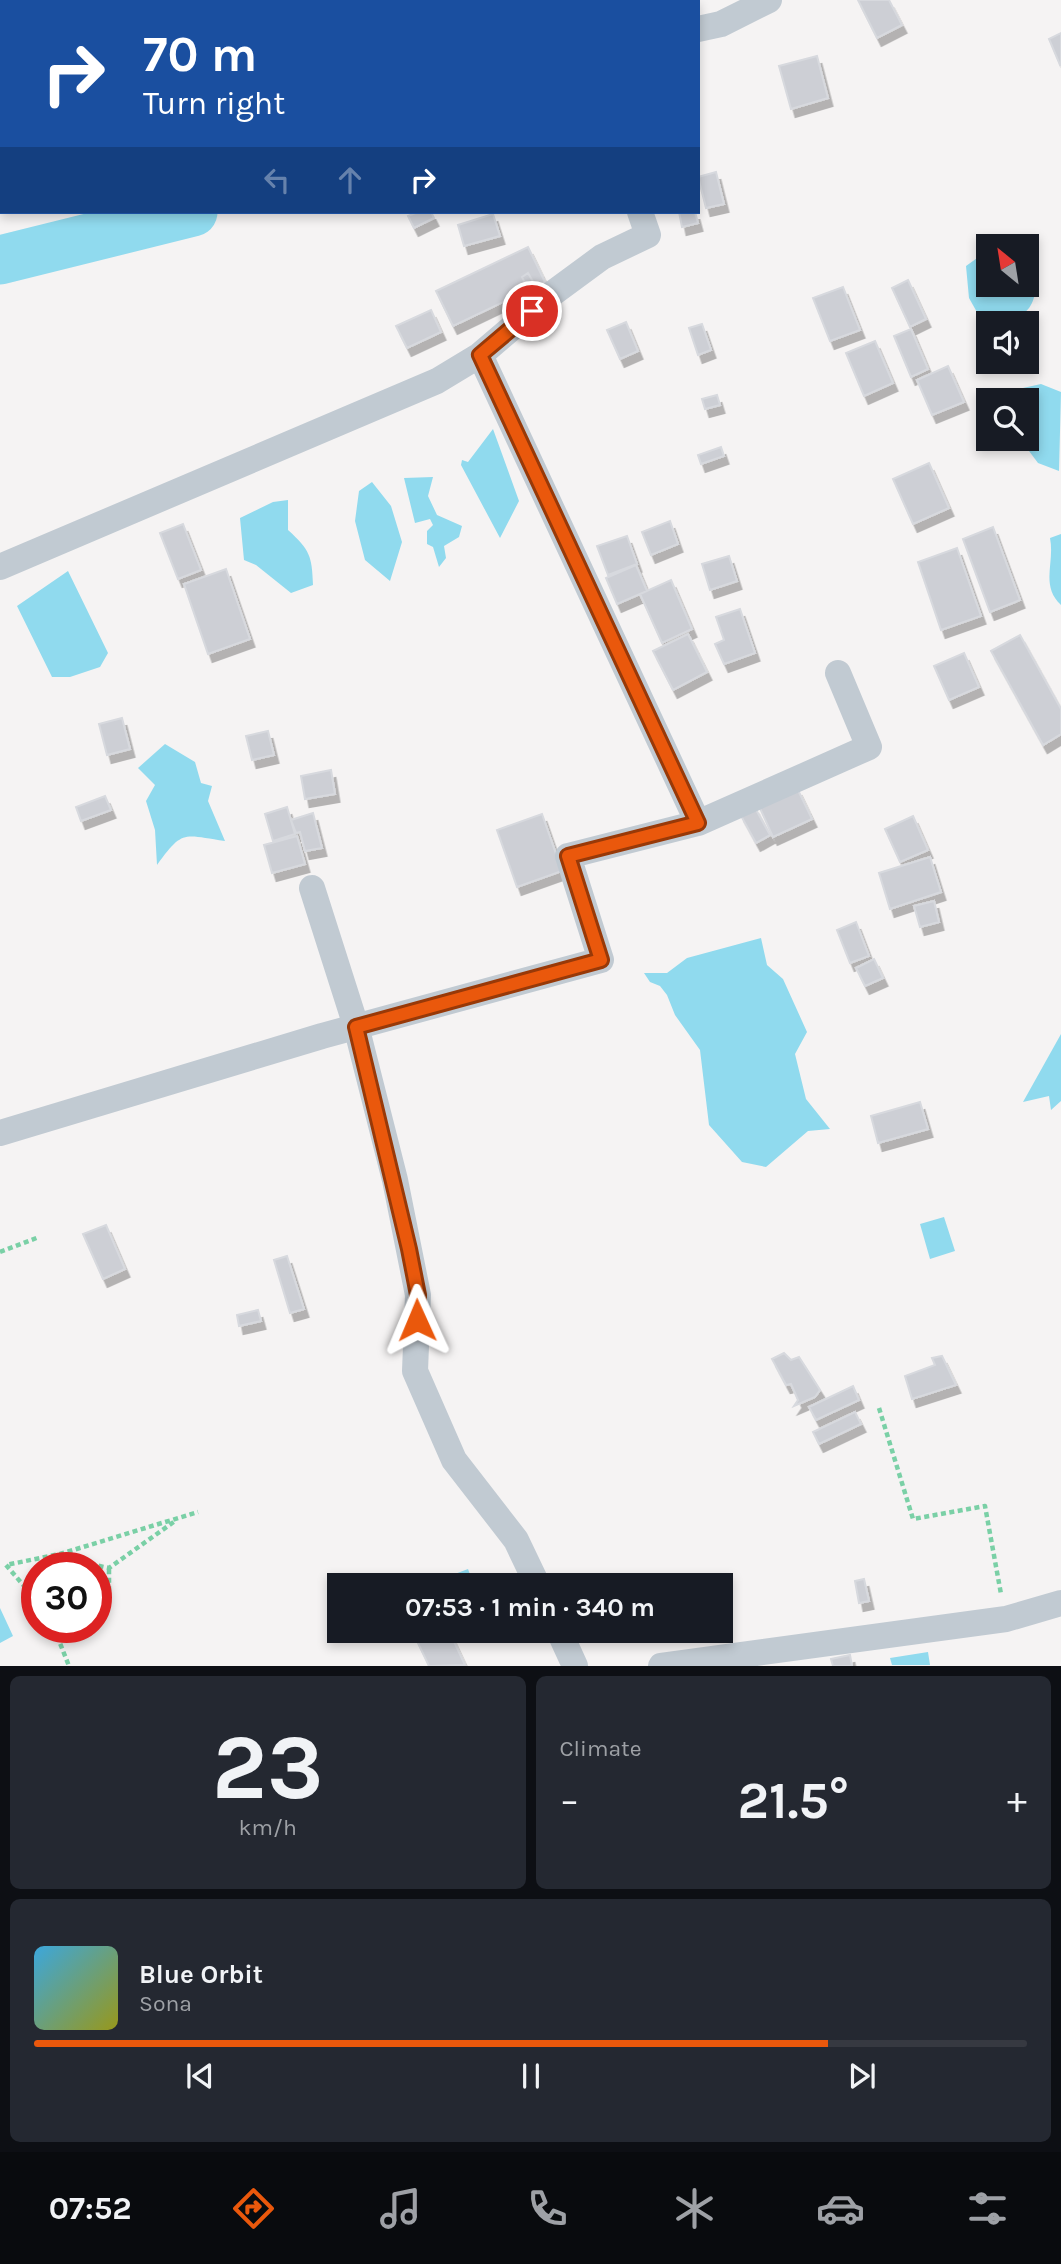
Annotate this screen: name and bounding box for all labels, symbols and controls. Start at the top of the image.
text: 70 m [143,26,257,83]
icon: right [28,28,119,119]
text: Turn right [143,85,285,122]
icon: left [258,161,296,199]
icon: ahead [331,161,369,199]
icon: right [404,161,442,199]
north arrow [976,234,1040,298]
map controls [976,234,1039,451]
pin [502,281,562,341]
icon: arrive [513,292,551,330]
button: sound [976,311,1039,374]
button: search [976,388,1039,451]
position arrow [380,1283,454,1357]
speed limit sign: 30 [21,1552,112,1643]
text: 07:53 · 1 min · 340 m [405,1592,655,1623]
text: 23 [212,1715,324,1821]
text: Climate [560,1735,642,1762]
text: 21.5° [737,1770,849,1831]
text: − [560,1778,579,1823]
text: + [1007,1778,1027,1823]
text: km/h [239,1814,297,1841]
text: Blue Orbit [139,1959,263,1990]
text: Sona [139,1990,192,2017]
icon: previous [181,2057,219,2095]
icon: pause [512,2057,550,2095]
icon: next [843,2057,881,2095]
icon: directions [229,2184,278,2233]
icon: music [376,2184,425,2233]
icon: phone [523,2184,572,2233]
icon: climate [670,2184,719,2233]
icon: car [816,2184,865,2233]
icon: filters [963,2184,1012,2233]
text: 07:52 [49,2190,132,2227]

